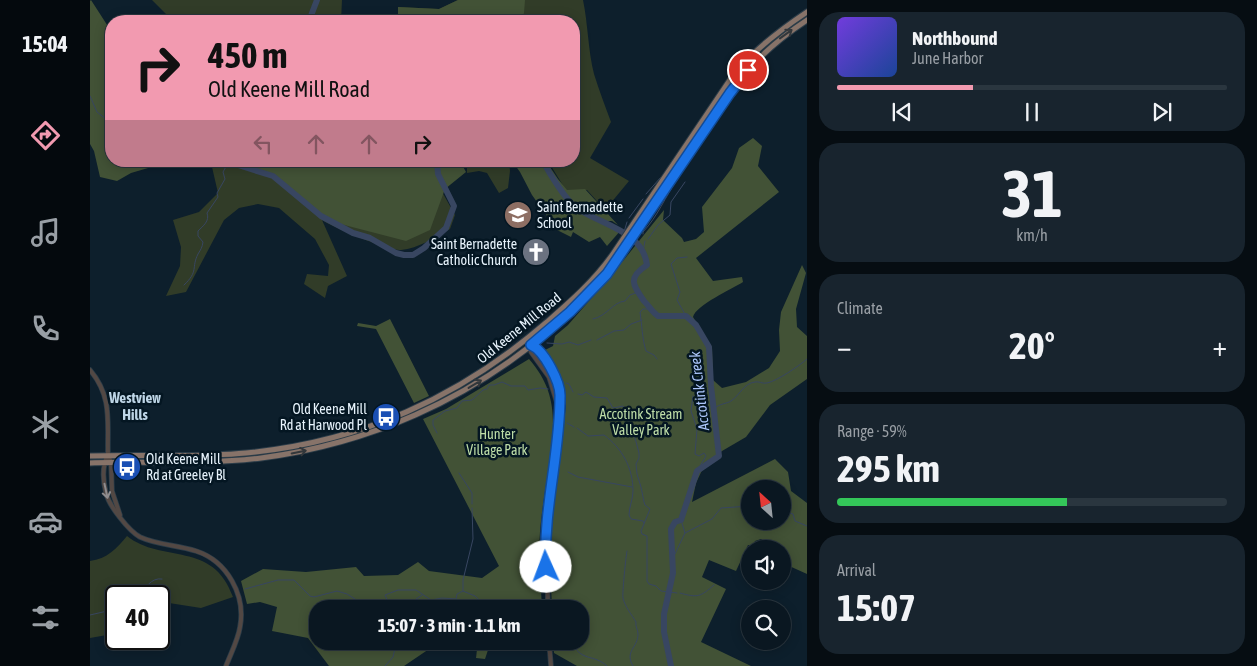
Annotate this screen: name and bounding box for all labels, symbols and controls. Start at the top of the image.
text: Northbound [912,27,998,49]
one-way arrow [779,29,792,40]
text: 15:04 [22,31,68,57]
icon: right [125,35,190,100]
text: 450 m [208,35,287,75]
pin [727,49,769,91]
text: June Harbor [912,49,983,67]
icon: arrive [734,56,762,84]
text: Old Keene Mill Road [208,76,370,102]
icon: previous [888,98,916,126]
icon: pause [1018,98,1046,126]
icon: next [1148,98,1176,126]
icon: directions [28,118,63,153]
icon: left [249,130,277,158]
icon: ahead [302,130,330,158]
icon: ahead [355,130,383,158]
icon: right [408,130,436,158]
text: 31 [1001,156,1063,231]
place label: Saint Bernadette School [537,199,623,231]
school or university icon: Saint Bernadette School [503,200,533,230]
icon: music [28,215,63,250]
text: km/h [1016,226,1048,244]
place label: Saint Bernadette Catholic Church [431,236,517,268]
church icon: Saint Bernadette Catholic Church [521,237,551,267]
street label: Old Keene Mill Road [474,289,564,367]
text: Climate [837,299,883,317]
icon: phone [28,311,63,346]
text: 20° [1009,324,1055,367]
text: − [837,330,852,362]
text: + [1212,330,1227,362]
water label: Accotink Creek [686,350,712,433]
one-way arrow [467,379,481,389]
district label: Westview Hills [108,389,161,423]
place label: Old Keene Mill Rd at Harwood Pl [280,401,367,433]
bus stop icon: Old Keene Mill Rd at Harwood Pl [371,402,401,432]
park label: Accotink Stream Valley Park [600,406,682,438]
icon: climate [28,407,63,442]
text: Range · 59% [837,422,907,440]
park label: Hunter Village Park [466,426,528,458]
one-way arrow [291,446,307,456]
text: 295 km [837,447,940,490]
place label: Old Keene Mill Rd at Greeley Bl [146,451,226,483]
bus stop icon: Old Keene Mill Rd at Greeley Bl [112,452,142,482]
north arrow [741,480,791,530]
map controls [741,480,791,650]
one-way arrow [102,482,111,498]
icon: car [28,504,63,539]
position arrow [519,540,571,592]
button: sound [741,540,791,590]
text: Arrival [837,561,876,579]
speed limit sign: 40 [105,585,170,650]
text: 15:07 [837,586,916,629]
icon: filters [28,600,63,635]
button: search [741,600,791,650]
text: 15:07 · 3 min · 1.1 km [378,614,520,636]

